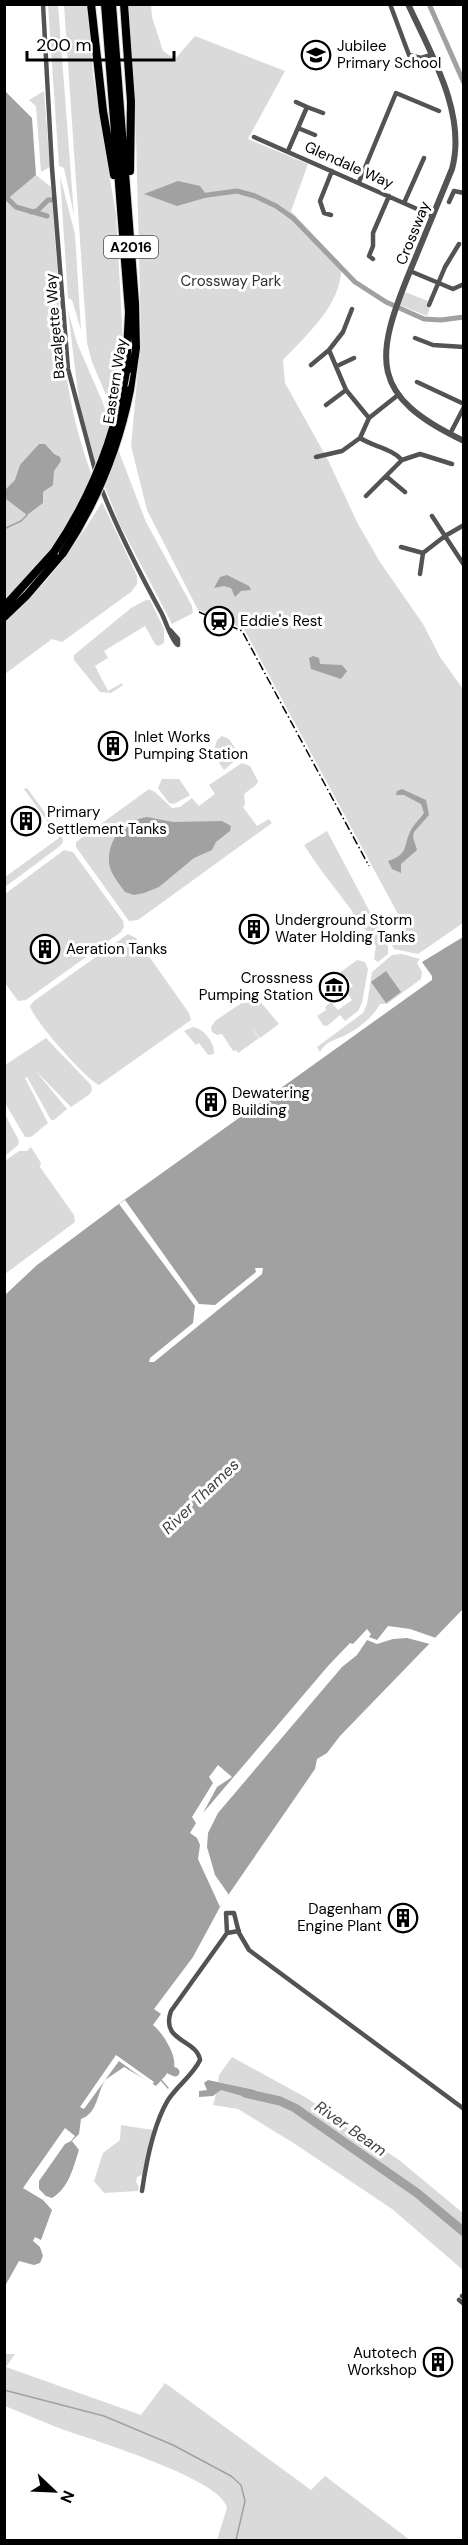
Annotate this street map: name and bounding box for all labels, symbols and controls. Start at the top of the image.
scale bar [27,24,174,62]
text: 200 m [36,33,92,57]
place label: Jubilee Primary School [337,36,441,73]
school or university icon: Jubilee Primary School [300,39,332,71]
street label: Glendale Way [301,136,397,194]
street label: Crossway [391,198,435,268]
road number: A2016 [104,236,158,258]
park label: Crossway Park [181,271,282,291]
street label: Bazalgette Way [40,272,70,380]
street label: Eastern Way [98,336,132,425]
station icon: Eddie's Rest [203,605,235,637]
place label: Eddie's Rest [240,611,323,631]
place label: Inlet Works Pumping Station [134,727,248,764]
building icon: Inlet Works Pumping Station [97,730,129,762]
place label: Primary Settlement Tanks [47,802,167,839]
building icon: Primary Settlement Tanks [10,805,42,837]
place label: Underground Storm Water Holding Tanks [275,910,416,947]
building icon: Underground Storm Water Holding Tanks [238,913,270,945]
building icon: Aeration Tanks [29,933,61,965]
place label: Aeration Tanks [66,939,167,959]
place label: Crossness Pumping Station [199,968,313,1005]
museum icon: Crossness Pumping Station [318,971,350,1003]
place label: Dewatering Building [232,1083,310,1120]
building icon: Dewatering Building [195,1086,227,1118]
water label: River Thames [157,1454,243,1539]
place label: Dagenham Engine Plant [297,1899,382,1936]
building icon: Dagenham Engine Plant [387,1902,419,1934]
water label: River Beam [311,2096,391,2161]
place label: Autotech Workshop [347,2343,417,2380]
building icon: Autotech Workshop [422,2346,454,2378]
north arrow [24,2461,84,2521]
text: N [55,2487,79,2506]

